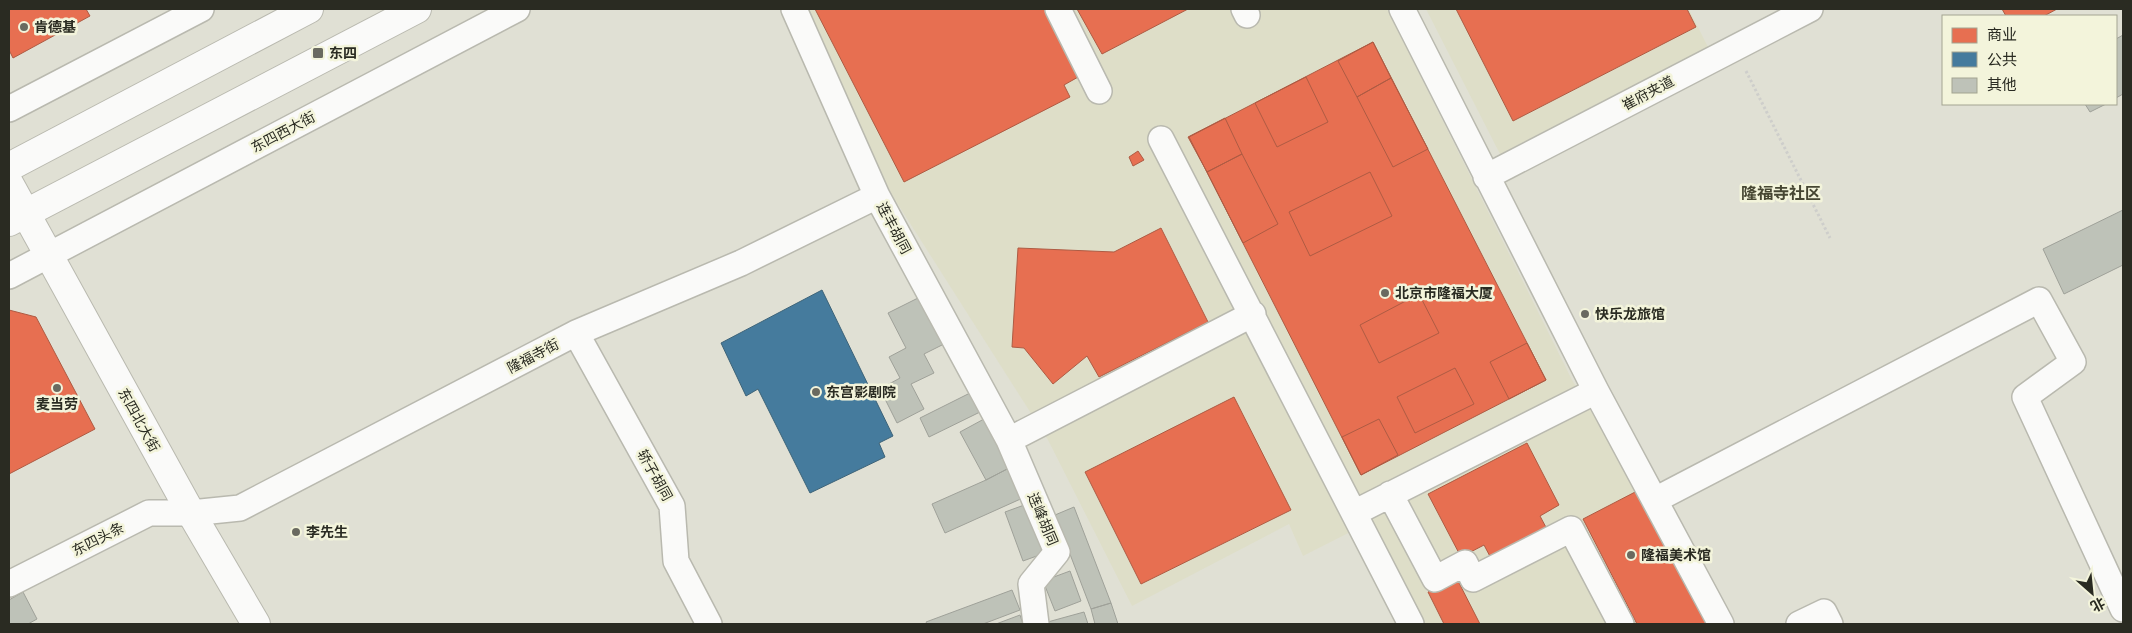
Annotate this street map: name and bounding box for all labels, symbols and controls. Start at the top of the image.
legend [1942,15,2117,105]
place label: 肯德基 [34,18,76,36]
marker: 肯德基 [18,21,30,33]
text: 商业 [1987,25,2017,44]
place label: 东四 [329,44,357,62]
marker: 东四 [311,46,325,60]
text: 公共 [1987,50,2017,69]
street label: 崔府夹道 [1619,72,1677,114]
text: 其他 [1987,75,2017,94]
street label: 东四西大街 [248,108,318,156]
district label: 隆福寺社区 [1741,183,1821,203]
street label: 连丰胡同 [873,199,915,257]
place label: 北京市隆福大厦 [1395,284,1493,302]
marker: 北京市隆福大厦 [1379,287,1391,299]
place label: 快乐龙旅馆 [1595,305,1665,323]
marker: 快乐龙旅馆 [1579,308,1591,320]
street label: 隆福寺街 [504,335,562,377]
marker: 麦当劳 [51,382,63,394]
place label: 东宫影剧院 [826,383,896,401]
street label: 东四北大街 [114,385,164,455]
marker: 东宫影剧院 [810,386,822,398]
place label: 麦当劳 [36,395,78,413]
street label: 轿子胡同 [634,446,676,504]
street label: 连峰胡同 [1024,490,1062,548]
street label: 东四头条 [69,518,127,560]
place label: 李先生 [306,523,348,541]
marker: 李先生 [290,526,302,538]
place label: 隆福美术馆 [1641,546,1711,564]
marker: 隆福美术馆 [1625,549,1637,561]
north arrow [2067,568,2117,618]
text: 北 [2088,593,2108,616]

